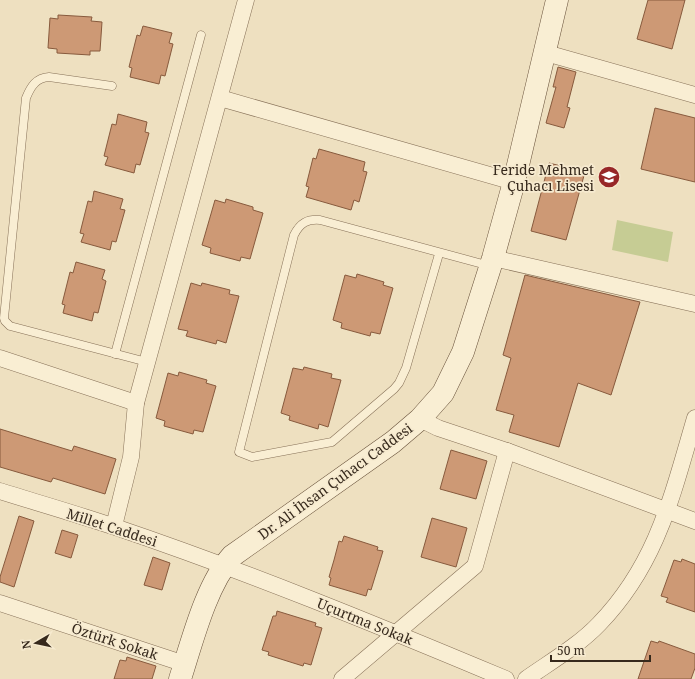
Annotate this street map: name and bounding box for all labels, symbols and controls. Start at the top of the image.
place label: Feride Mehmet Çuhacı Lisesi [493,160,595,195]
school or university icon: Feride Mehmet Çuhacı Lisesi [596,164,622,190]
street label: Dr. Ali İhsan Çuhacı Caddesi [254,418,416,544]
street label: Millet Caddesi [64,503,160,551]
street label: Uçurtma Sokak [314,593,417,649]
street label: Öztürk Sokak [69,618,161,664]
north arrow [16,623,56,663]
scale bar [551,637,650,663]
text: N [17,639,34,650]
text: 50 m [557,642,585,659]

